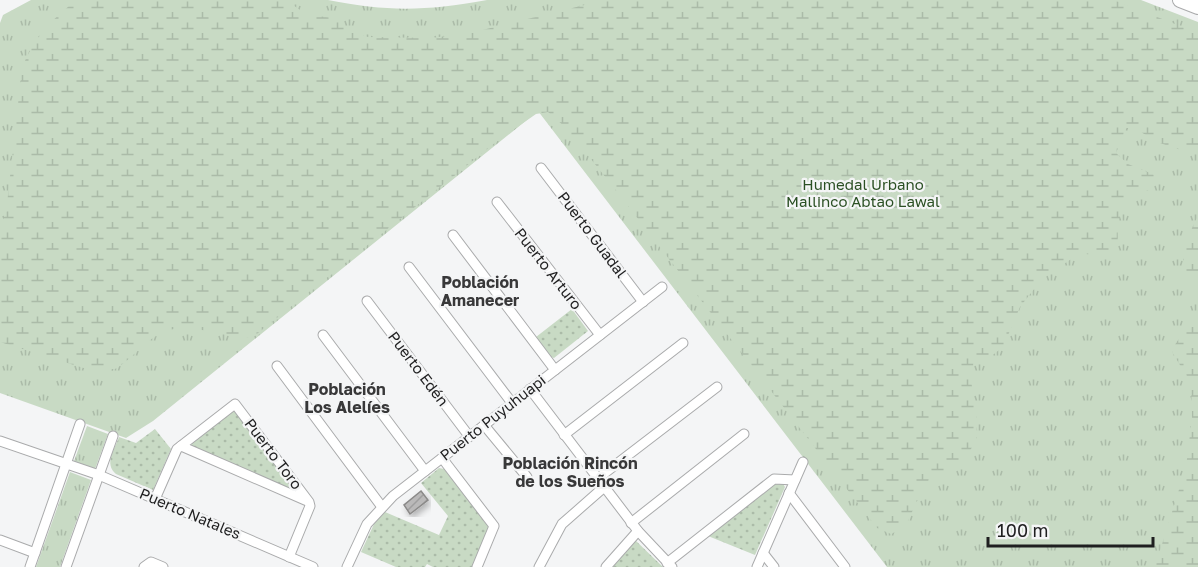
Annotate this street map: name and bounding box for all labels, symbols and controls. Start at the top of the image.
park label: Humedal Urbano Mallinco Abtao Lawal [786,175,940,210]
street label: Puerto Guadal [555,188,631,281]
street label: Puerto Arturo [511,224,586,313]
district label: Población Amanecer [441,272,519,310]
street label: Puerto Edén [385,328,453,409]
street label: Puerto Puyuhuapi [436,370,549,464]
district label: Población Los Alelíes [304,379,390,417]
street label: Puerto Toro [241,414,306,492]
district label: Población Rincón de los Sueños [502,453,638,491]
street label: Puerto Natales [137,484,244,542]
scale bar [988,510,1153,548]
text: 100 m [997,519,1048,541]

